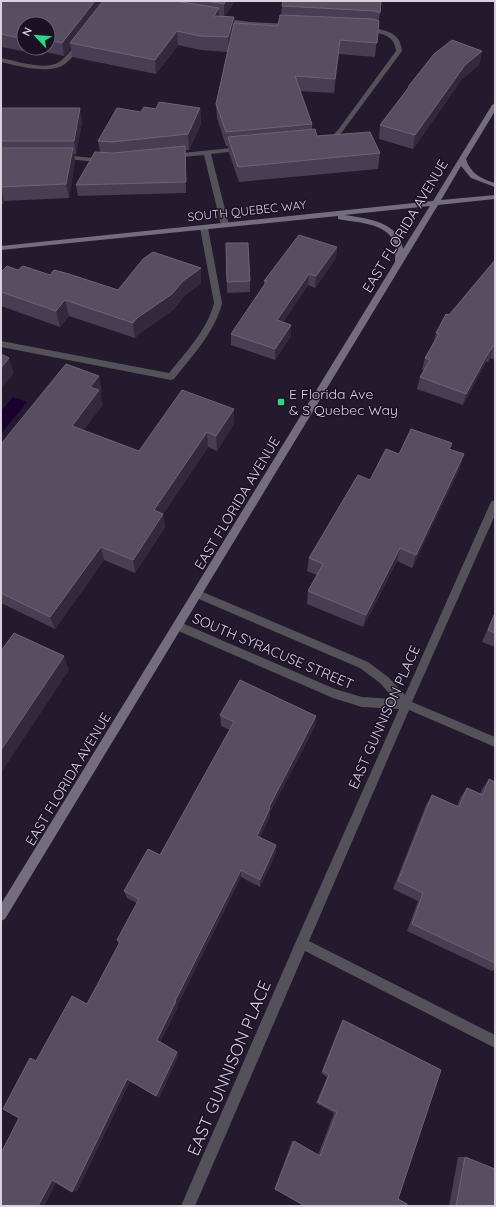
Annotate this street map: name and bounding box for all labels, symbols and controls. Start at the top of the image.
north arrow [16,16,56,56]
text: N [19,25,35,38]
street label: EAST FLORIDA AVENUE [358,156,452,296]
street label: SOUTH QUEBEC WAY [187,197,307,224]
place label: E Florida Ave & S Quebec Way [289,385,398,419]
marker: E Florida Ave & S Quebec Way [276,397,286,407]
street label: EAST FLORIDA AVENUE [190,433,284,573]
street label: SOUTH SYRACUSE STREET [190,609,356,693]
street label: EAST GUNNISON PLACE [344,642,424,792]
street label: EAST FLORIDA AVENUE [21,709,115,849]
street label: EAST GUNNISON PLACE [182,977,275,1159]

